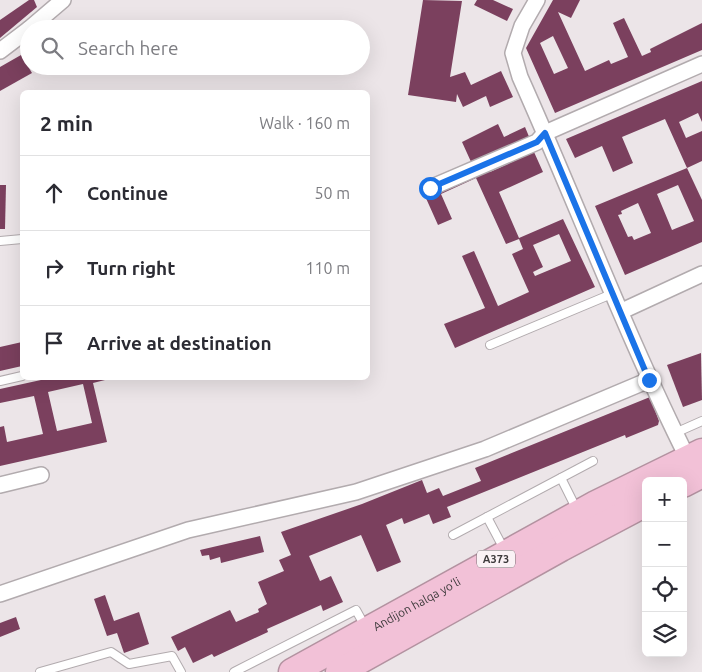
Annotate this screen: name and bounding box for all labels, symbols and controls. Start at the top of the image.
search box [20,20,370,75]
icon: search [38,34,66,62]
text: Search here [78,37,178,59]
text: 2 min [40,111,93,135]
text: Walk · 160 m [259,114,350,132]
route start [419,177,442,200]
icon: ahead [40,179,68,207]
text: Continue [87,182,168,204]
text: 50 m [314,184,350,202]
icon: right [40,254,68,282]
text: Turn right [87,257,175,279]
text: 110 m [305,259,350,277]
icon: arrive [40,329,68,357]
text: Arrive at destination [87,332,272,354]
route end [638,369,661,392]
map controls [642,477,687,657]
button: + [642,477,687,522]
button: − [642,522,687,567]
road number: A373 [477,550,515,568]
button: locate [642,567,687,612]
street label: Andijon halqa yo‘li [370,574,462,633]
button: layers [642,612,687,657]

